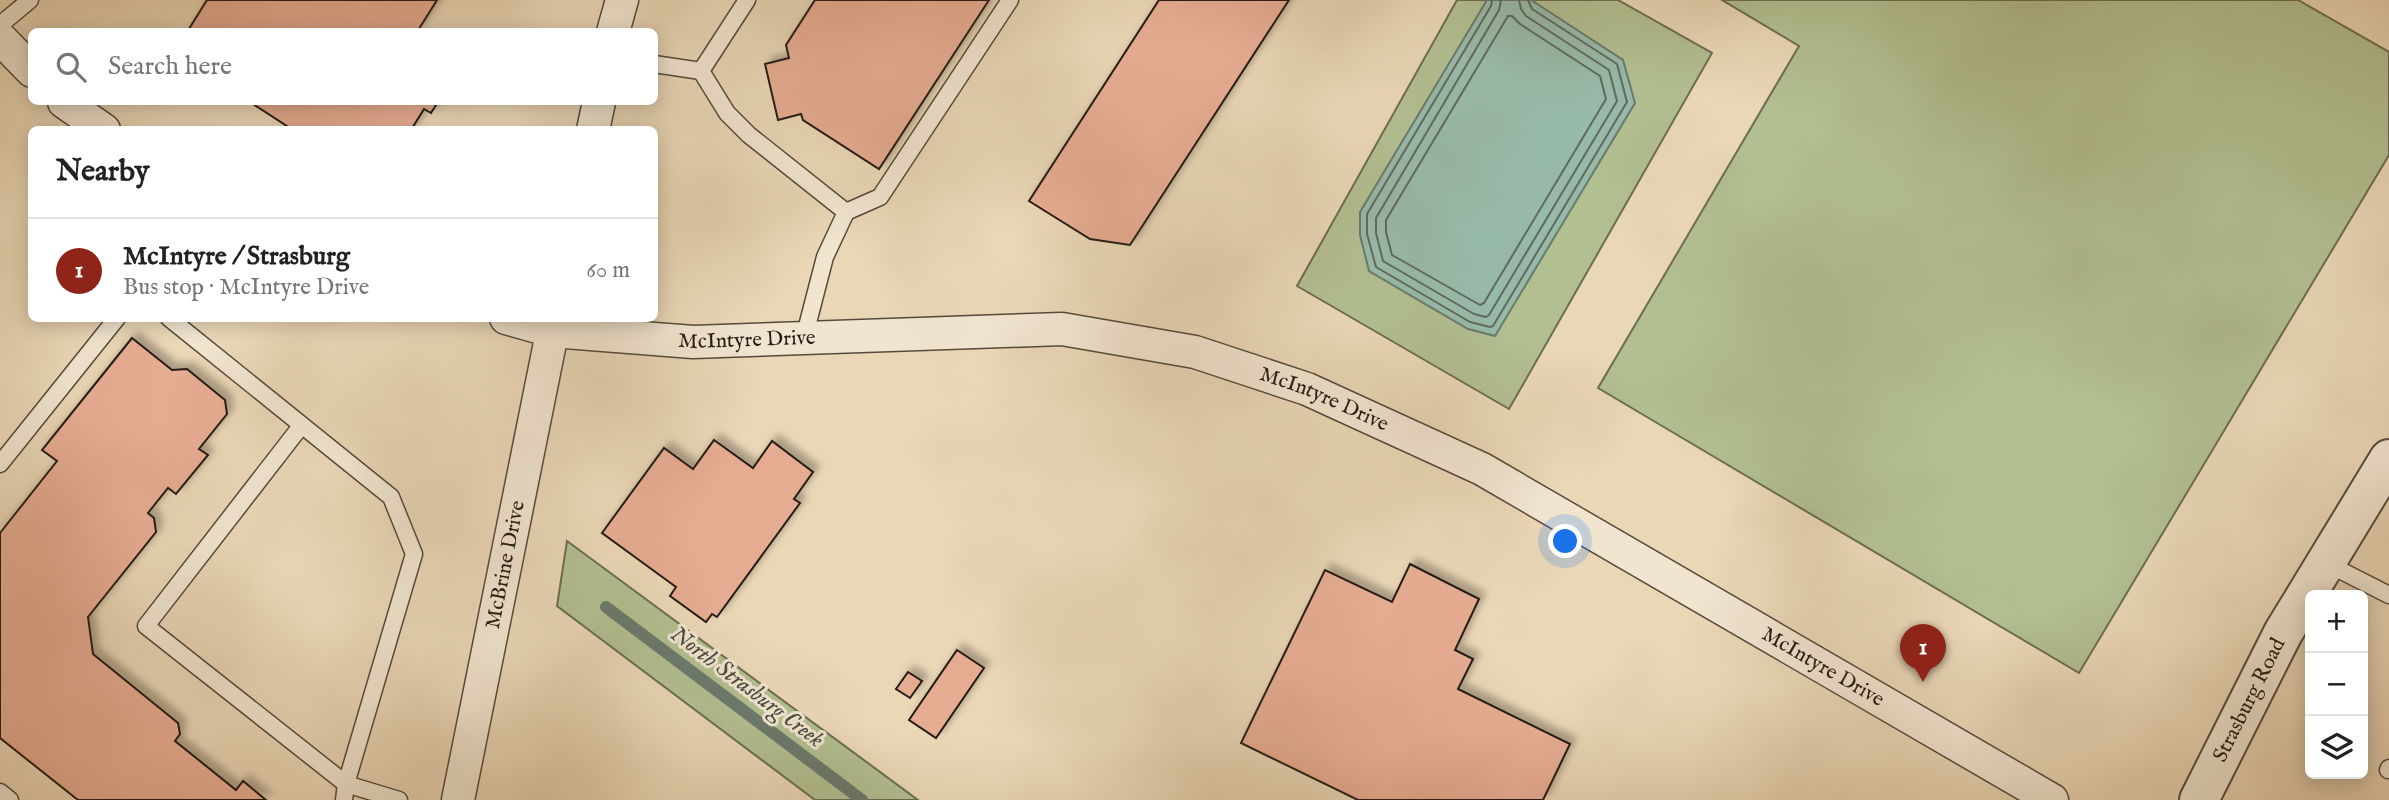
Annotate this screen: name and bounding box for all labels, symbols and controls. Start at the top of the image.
search box [28,28,658,105]
icon: search [52,48,90,86]
text: Search here [108,50,232,83]
text: Nearby [56,153,149,191]
text: McIntyre / Strasburg [123,240,350,273]
text: 1 [75,256,83,285]
text: 60 m [586,256,630,285]
text: Bus stop · McIntyre Drive [123,273,369,302]
street label: McIntyre Drive [677,324,816,356]
street label: McIntyre Drive [1256,361,1393,438]
street label: McBrine Drive [479,498,531,631]
your location [1548,524,1582,558]
map controls [2305,590,2368,779]
button: + [2305,590,2368,653]
water label: North Strasburg Creek [664,620,829,755]
street label: McIntyre Drive [1757,621,1889,713]
pin: 1 [1900,624,1946,682]
street label: Strasburg Road [2207,633,2292,767]
button: − [2305,653,2368,716]
button: layers [2305,716,2368,779]

